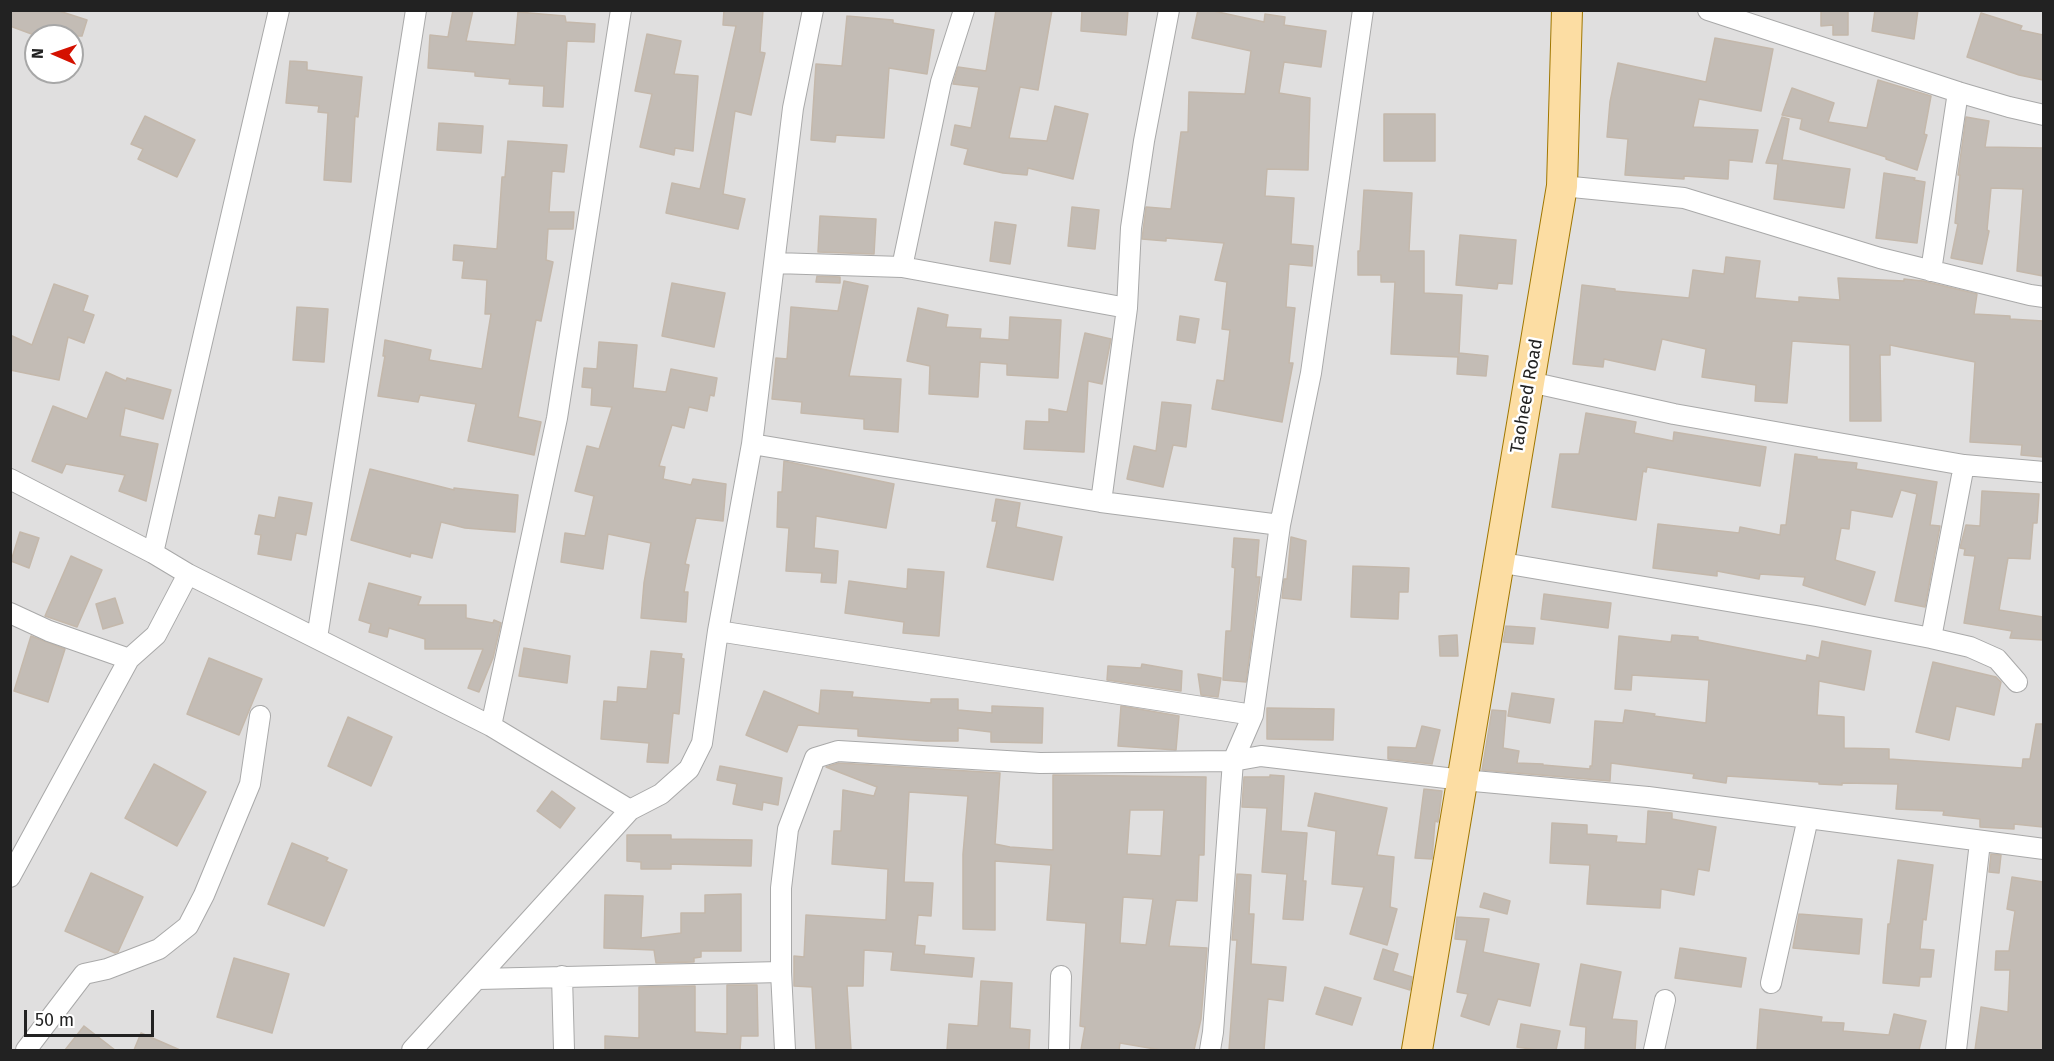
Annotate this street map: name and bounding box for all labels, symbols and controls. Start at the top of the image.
north arrow [24,24,84,84]
text: N [28,48,47,59]
street label: Taoheed Road [1506,337,1548,455]
scale bar [27,998,158,1036]
text: 50 m [35,1009,74,1031]

